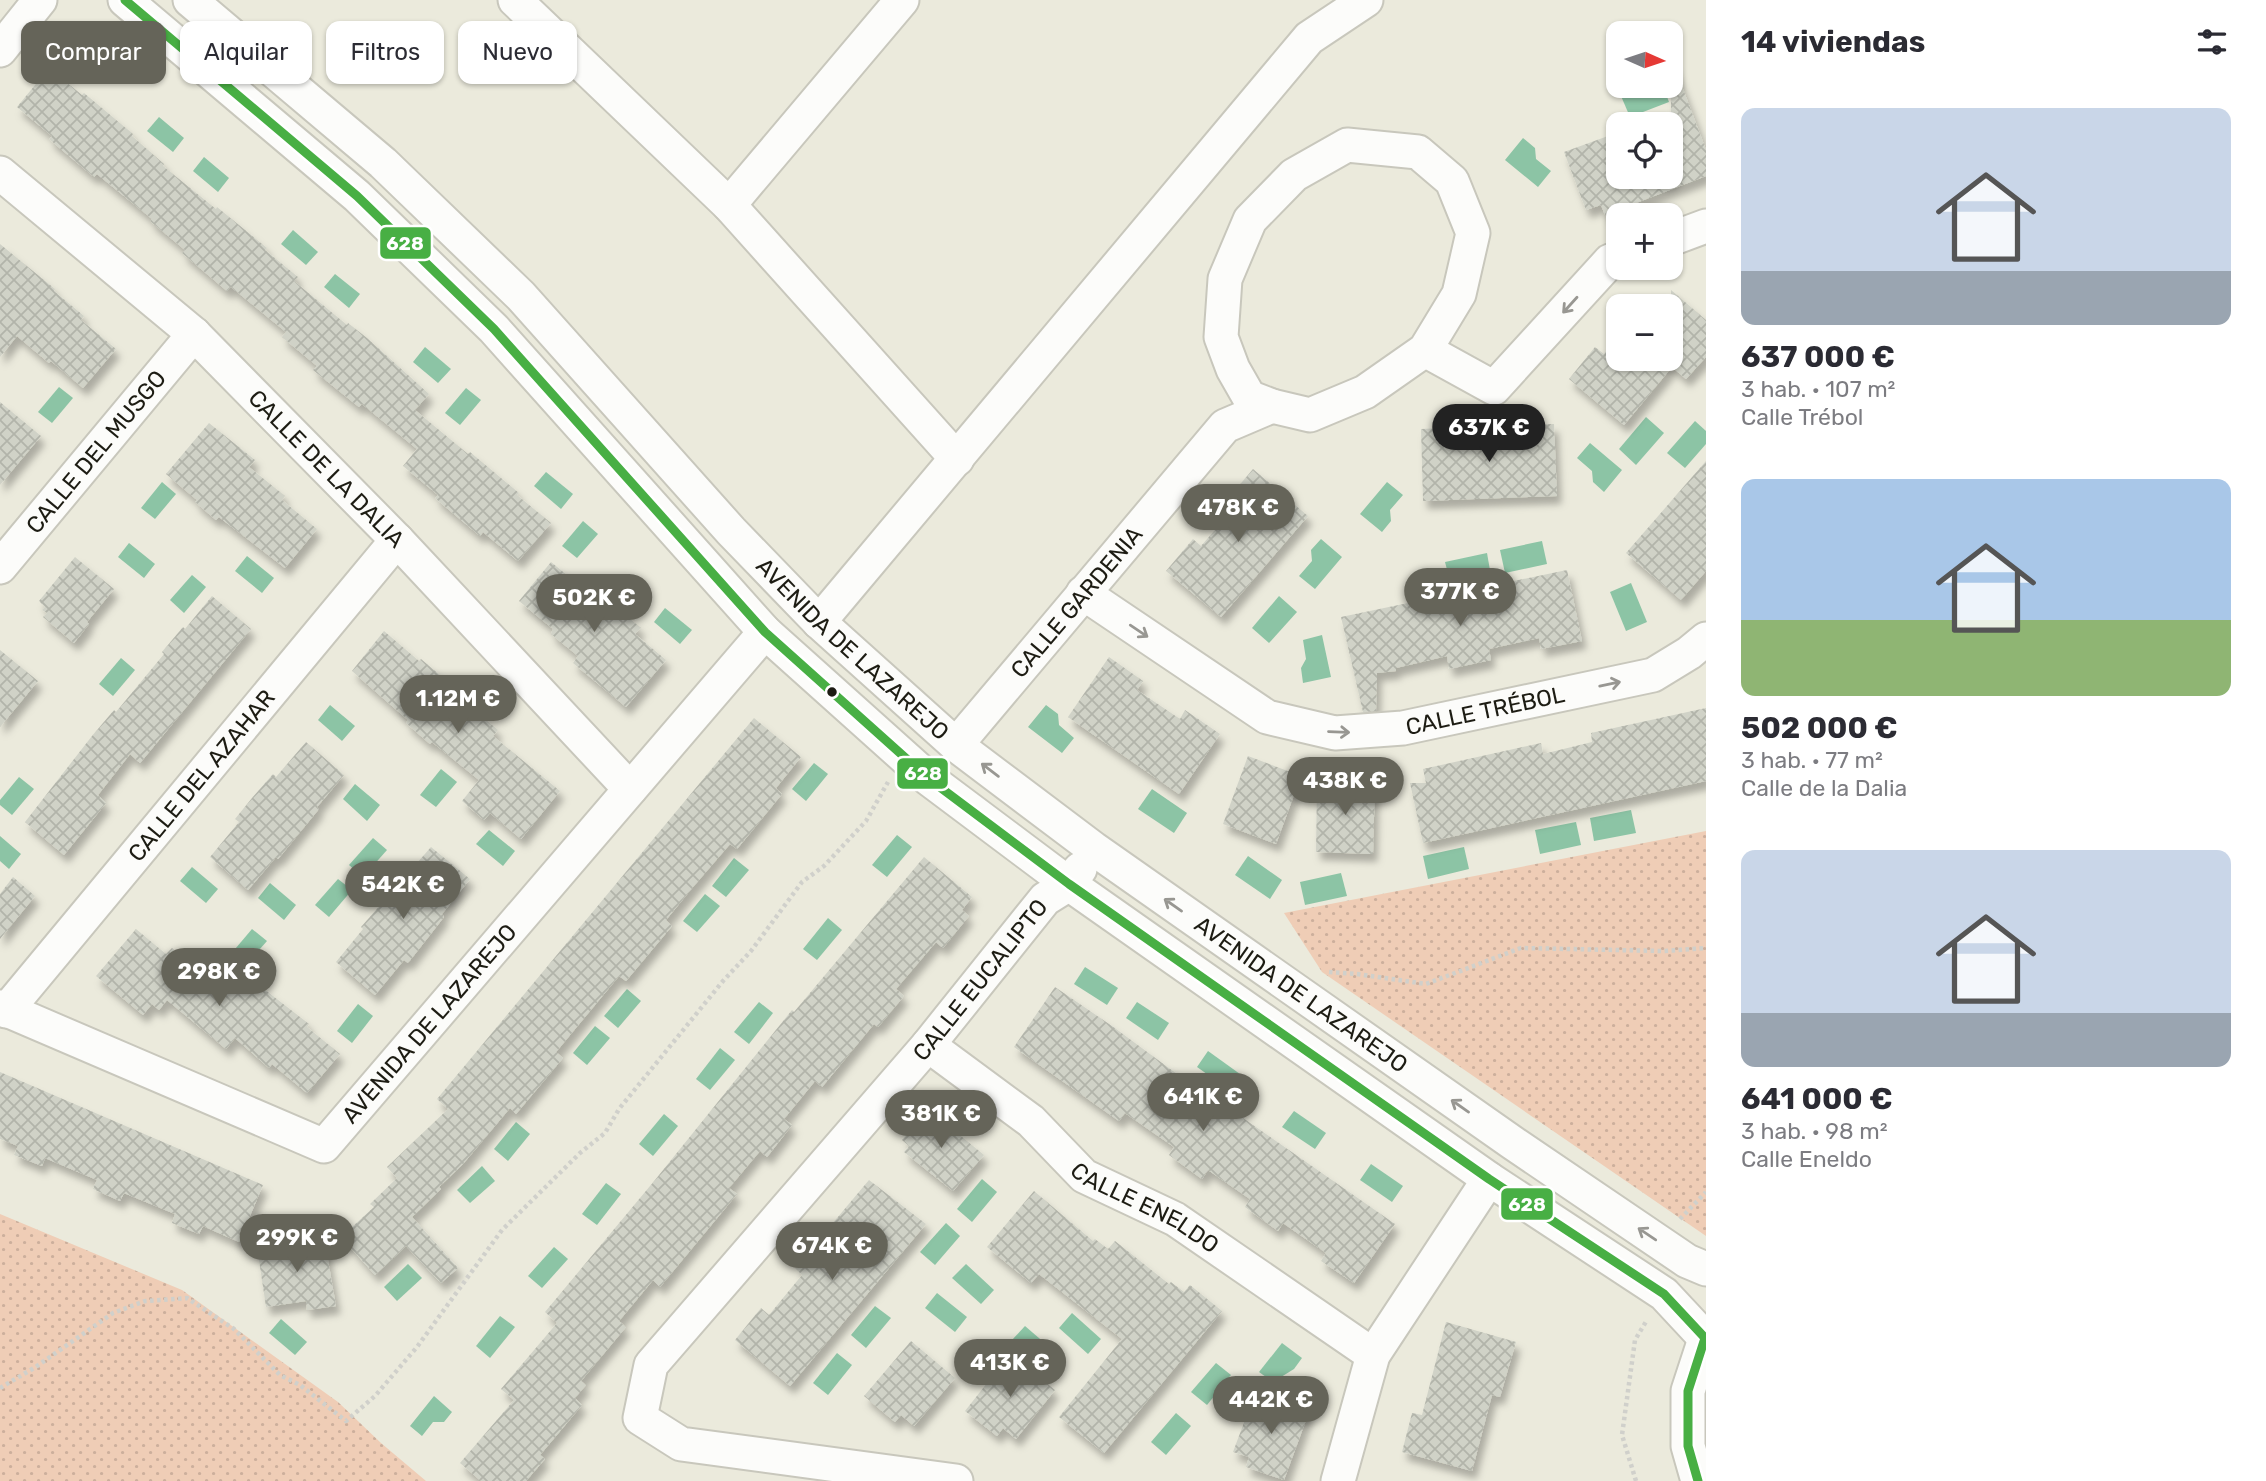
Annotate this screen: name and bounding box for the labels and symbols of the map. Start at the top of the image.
north arrow [1606,21,1684,98]
line badge: 628 [379,226,432,260]
text: 628 [386,232,424,255]
one-way arrow [1562,296,1579,313]
street label: CALLE DEL MUSGO [20,364,172,539]
street label: CALLE DE LA DALIA [243,384,410,553]
pin: 637K € [1432,405,1546,464]
pin: 478K € [1181,484,1295,544]
street label: CALLE GARDENIA [1005,521,1148,683]
street label: AVENIDA DE LAZAREJO [751,552,955,746]
pin: 377K € [1403,568,1517,628]
pin: 502K € [537,574,651,634]
one-way arrow [1129,624,1149,638]
pin: 1.12M € [393,676,523,735]
one-way arrow [1598,677,1621,690]
street label: CALLE TRÉBOL [1403,680,1567,741]
street label: CALLE DEL AZAHAR [122,684,281,867]
unlabelled marker [825,685,839,699]
one-way arrow [1327,725,1350,738]
line badge: 628 [896,757,949,790]
pin: 438K € [1288,758,1402,817]
text: 628 [904,762,942,785]
one-way arrow [981,763,1000,778]
pin: 542K € [346,862,460,921]
street label: CALLE EUCALIPTO [907,893,1054,1066]
one-way arrow [1164,898,1183,912]
street label: AVENIDA DE LAZAREJO [1189,910,1413,1079]
street label: AVENIDA DE LAZAREJO [336,918,522,1129]
pin: 298K € [162,948,276,1008]
pin: 641K € [1146,1074,1260,1133]
pin: 381K € [884,1090,998,1150]
one-way arrow [1451,1099,1470,1113]
street label: CALLE ENELDO [1064,1157,1224,1259]
line badge: 628 [1500,1187,1554,1221]
text: 628 [1508,1193,1546,1216]
pin: 299K € [240,1214,354,1274]
pin: 674K € [775,1222,889,1282]
one-way arrow [1638,1227,1657,1242]
pin: 413K € [953,1340,1067,1399]
pin: 442K € [1214,1376,1328,1436]

